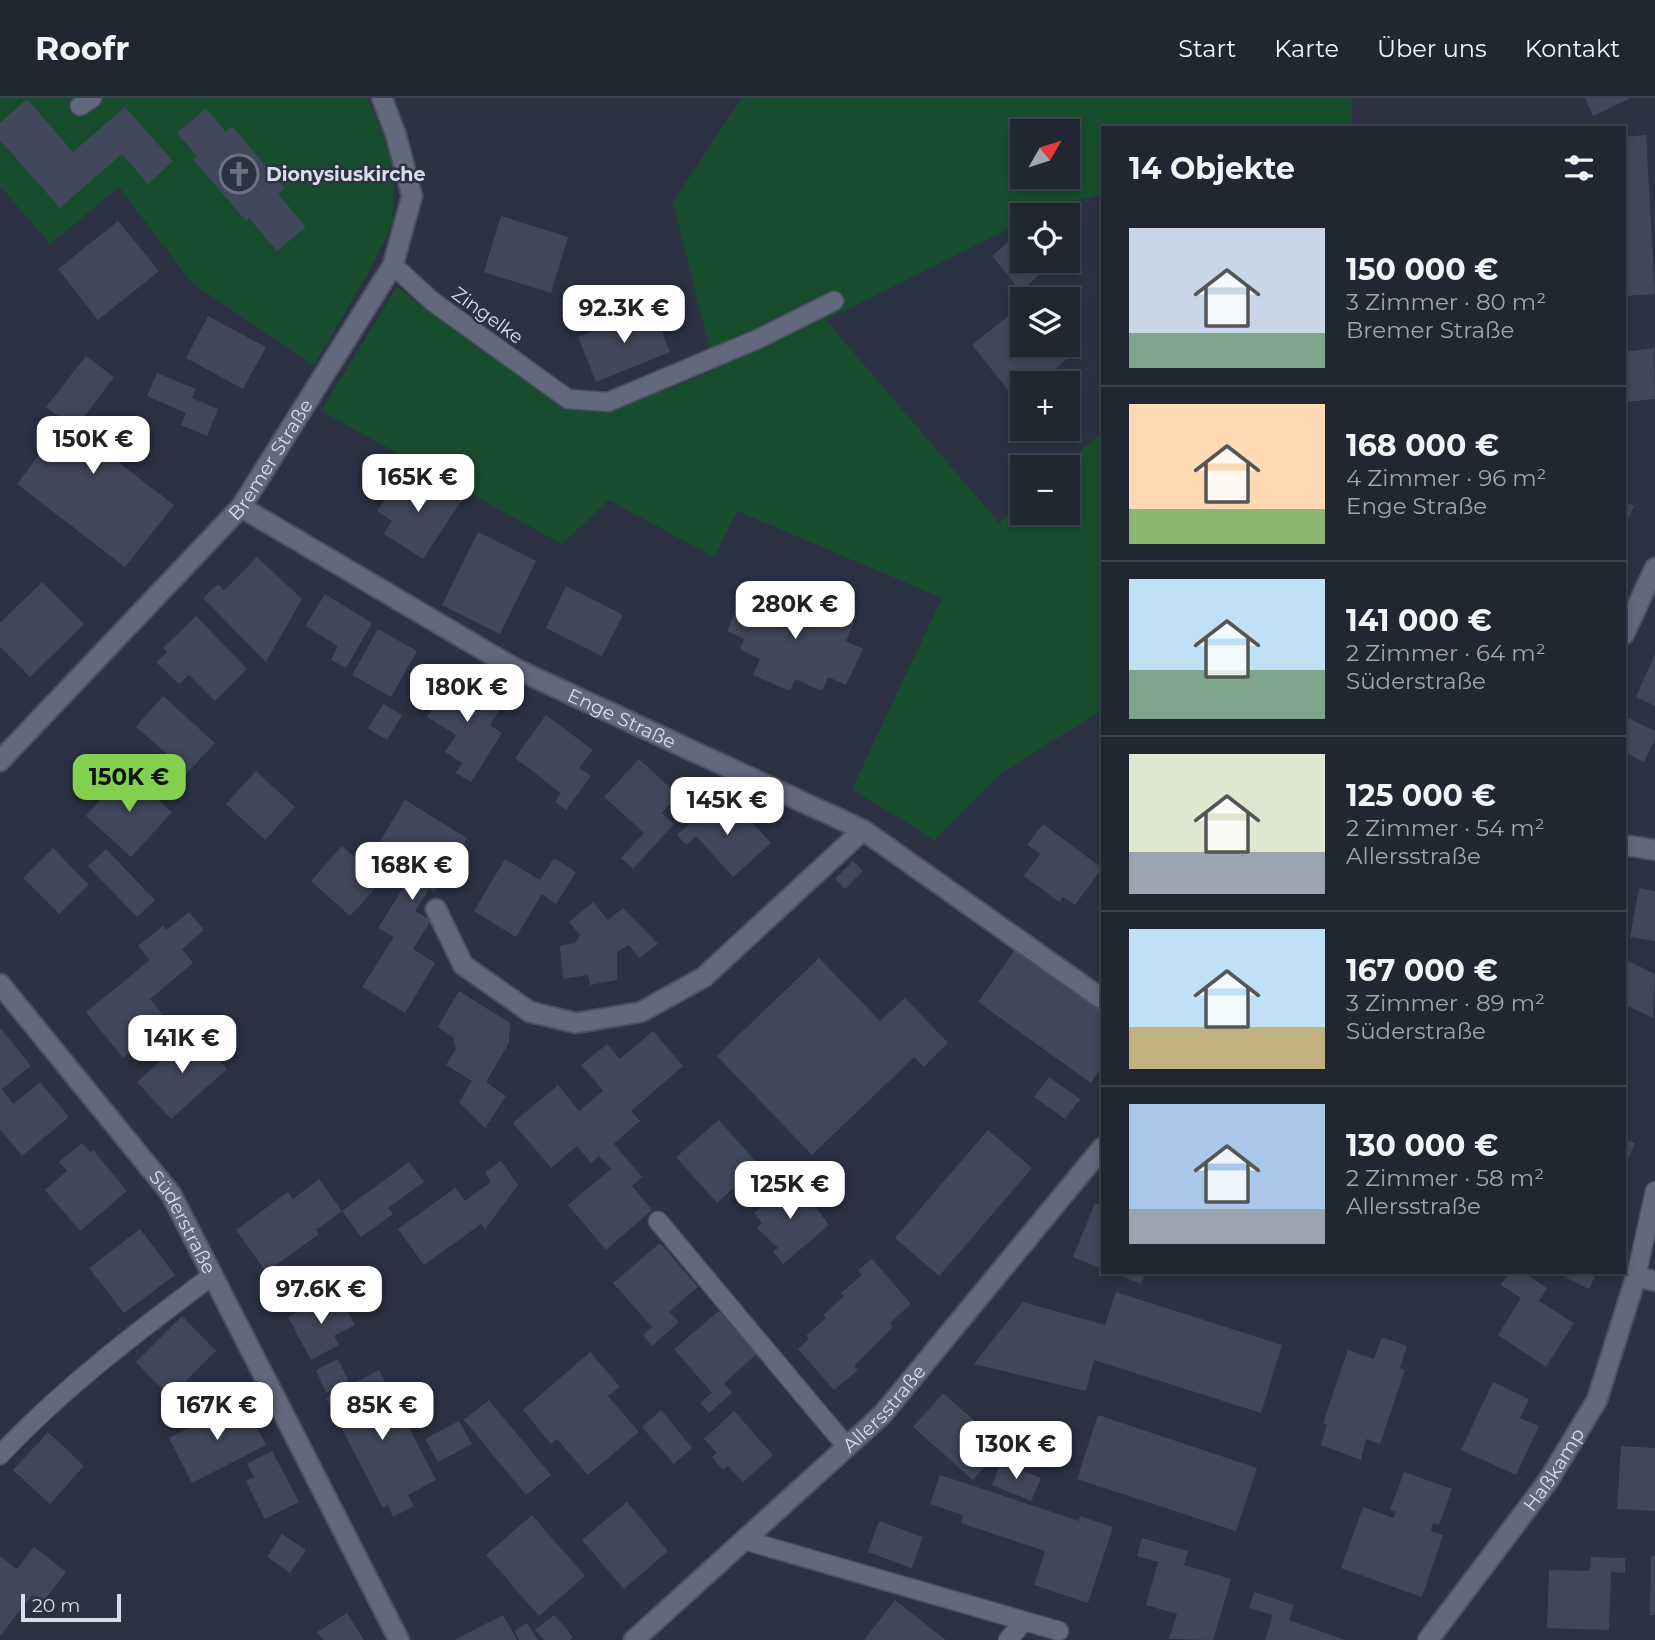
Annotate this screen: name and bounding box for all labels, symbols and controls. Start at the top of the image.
text: Roofr [35,28,129,68]
text: Start [1178,34,1236,63]
text: Karte [1274,34,1339,63]
text: Über uns [1377,34,1487,63]
text: Kontakt [1525,34,1620,63]
north arrow [1010,119,1080,189]
map controls [1010,119,1080,525]
icon: filters [1560,149,1598,187]
text: 14 Objekte [1129,150,1295,187]
church icon: Dionysiuskirche [218,153,260,195]
place label: Dionysiuskirche [266,163,426,186]
button: locate [1010,203,1080,273]
text: 150 000 € [1346,251,1498,288]
icon: home [1185,256,1269,340]
street label: Zingelke [448,282,528,349]
pin: 92.3K € [559,286,689,345]
button: layers [1010,287,1080,357]
text: 3 Zimmer · 80 m² [1346,288,1546,316]
text: 92.3K € [579,294,669,322]
text: Bremer Straße [1346,316,1514,344]
button: + [1010,371,1080,441]
street label: Bremer Straße [224,395,318,525]
pin: 150K € [36,416,150,476]
text: 150K € [53,425,133,453]
text: 168 000 € [1346,427,1499,464]
icon: home [1185,432,1269,516]
pin: 165K € [361,454,475,514]
button: − [1010,455,1080,525]
text: 165K € [378,463,458,491]
text: 4 Zimmer · 96 m² [1346,464,1547,492]
text: Enge Straße [1346,492,1487,520]
pin: 280K € [738,582,852,641]
text: 280K € [752,590,838,618]
text: 141 000 € [1346,602,1492,639]
icon: home [1185,607,1269,691]
text: 2 Zimmer · 64 m² [1346,639,1546,667]
pin: 180K € [410,664,524,724]
text: Süderstraße [1346,667,1486,695]
text: 180K € [426,673,508,701]
street label: Enge Straße [564,684,680,754]
pin: 150K € [72,754,186,814]
text: 150K € [89,763,169,791]
text: 125 000 € [1346,777,1496,814]
pin: 145K € [670,778,784,837]
icon: home [1185,782,1269,866]
text: 145K € [687,786,767,814]
text: 2 Zimmer · 54 m² [1346,814,1545,842]
pin: 168K € [355,842,469,902]
text: Allersstraße [1346,842,1481,870]
text: 168K € [371,851,453,879]
text: 167 000 € [1346,952,1498,989]
icon: home [1185,957,1269,1041]
text: 3 Zimmer · 89 m² [1346,989,1545,1017]
pin: 141K € [125,1016,239,1075]
text: Süderstraße [1346,1017,1486,1045]
text: 141K € [144,1024,220,1052]
text: 130 000 € [1346,1127,1498,1164]
icon: home [1185,1132,1269,1216]
pin: 125K € [733,1162,847,1221]
text: 2 Zimmer · 58 m² [1346,1164,1544,1192]
street label: Süderstraße [144,1166,221,1278]
text: 125K € [751,1170,829,1198]
text: Allersstraße [1346,1192,1481,1220]
pin: 97.6K € [256,1266,386,1326]
text: 97.6K € [276,1275,366,1303]
street label: Allersstraße [838,1360,931,1457]
pin: 167K € [160,1382,274,1442]
pin: 85K € [333,1382,431,1442]
text: 167K € [177,1391,257,1419]
text: 85K € [346,1391,418,1419]
pin: 130K € [959,1422,1073,1481]
street label: Haßkamp [1518,1424,1589,1516]
text: 130K € [976,1430,1056,1458]
scale bar [21,1591,121,1623]
text: 20 m [32,1594,80,1617]

